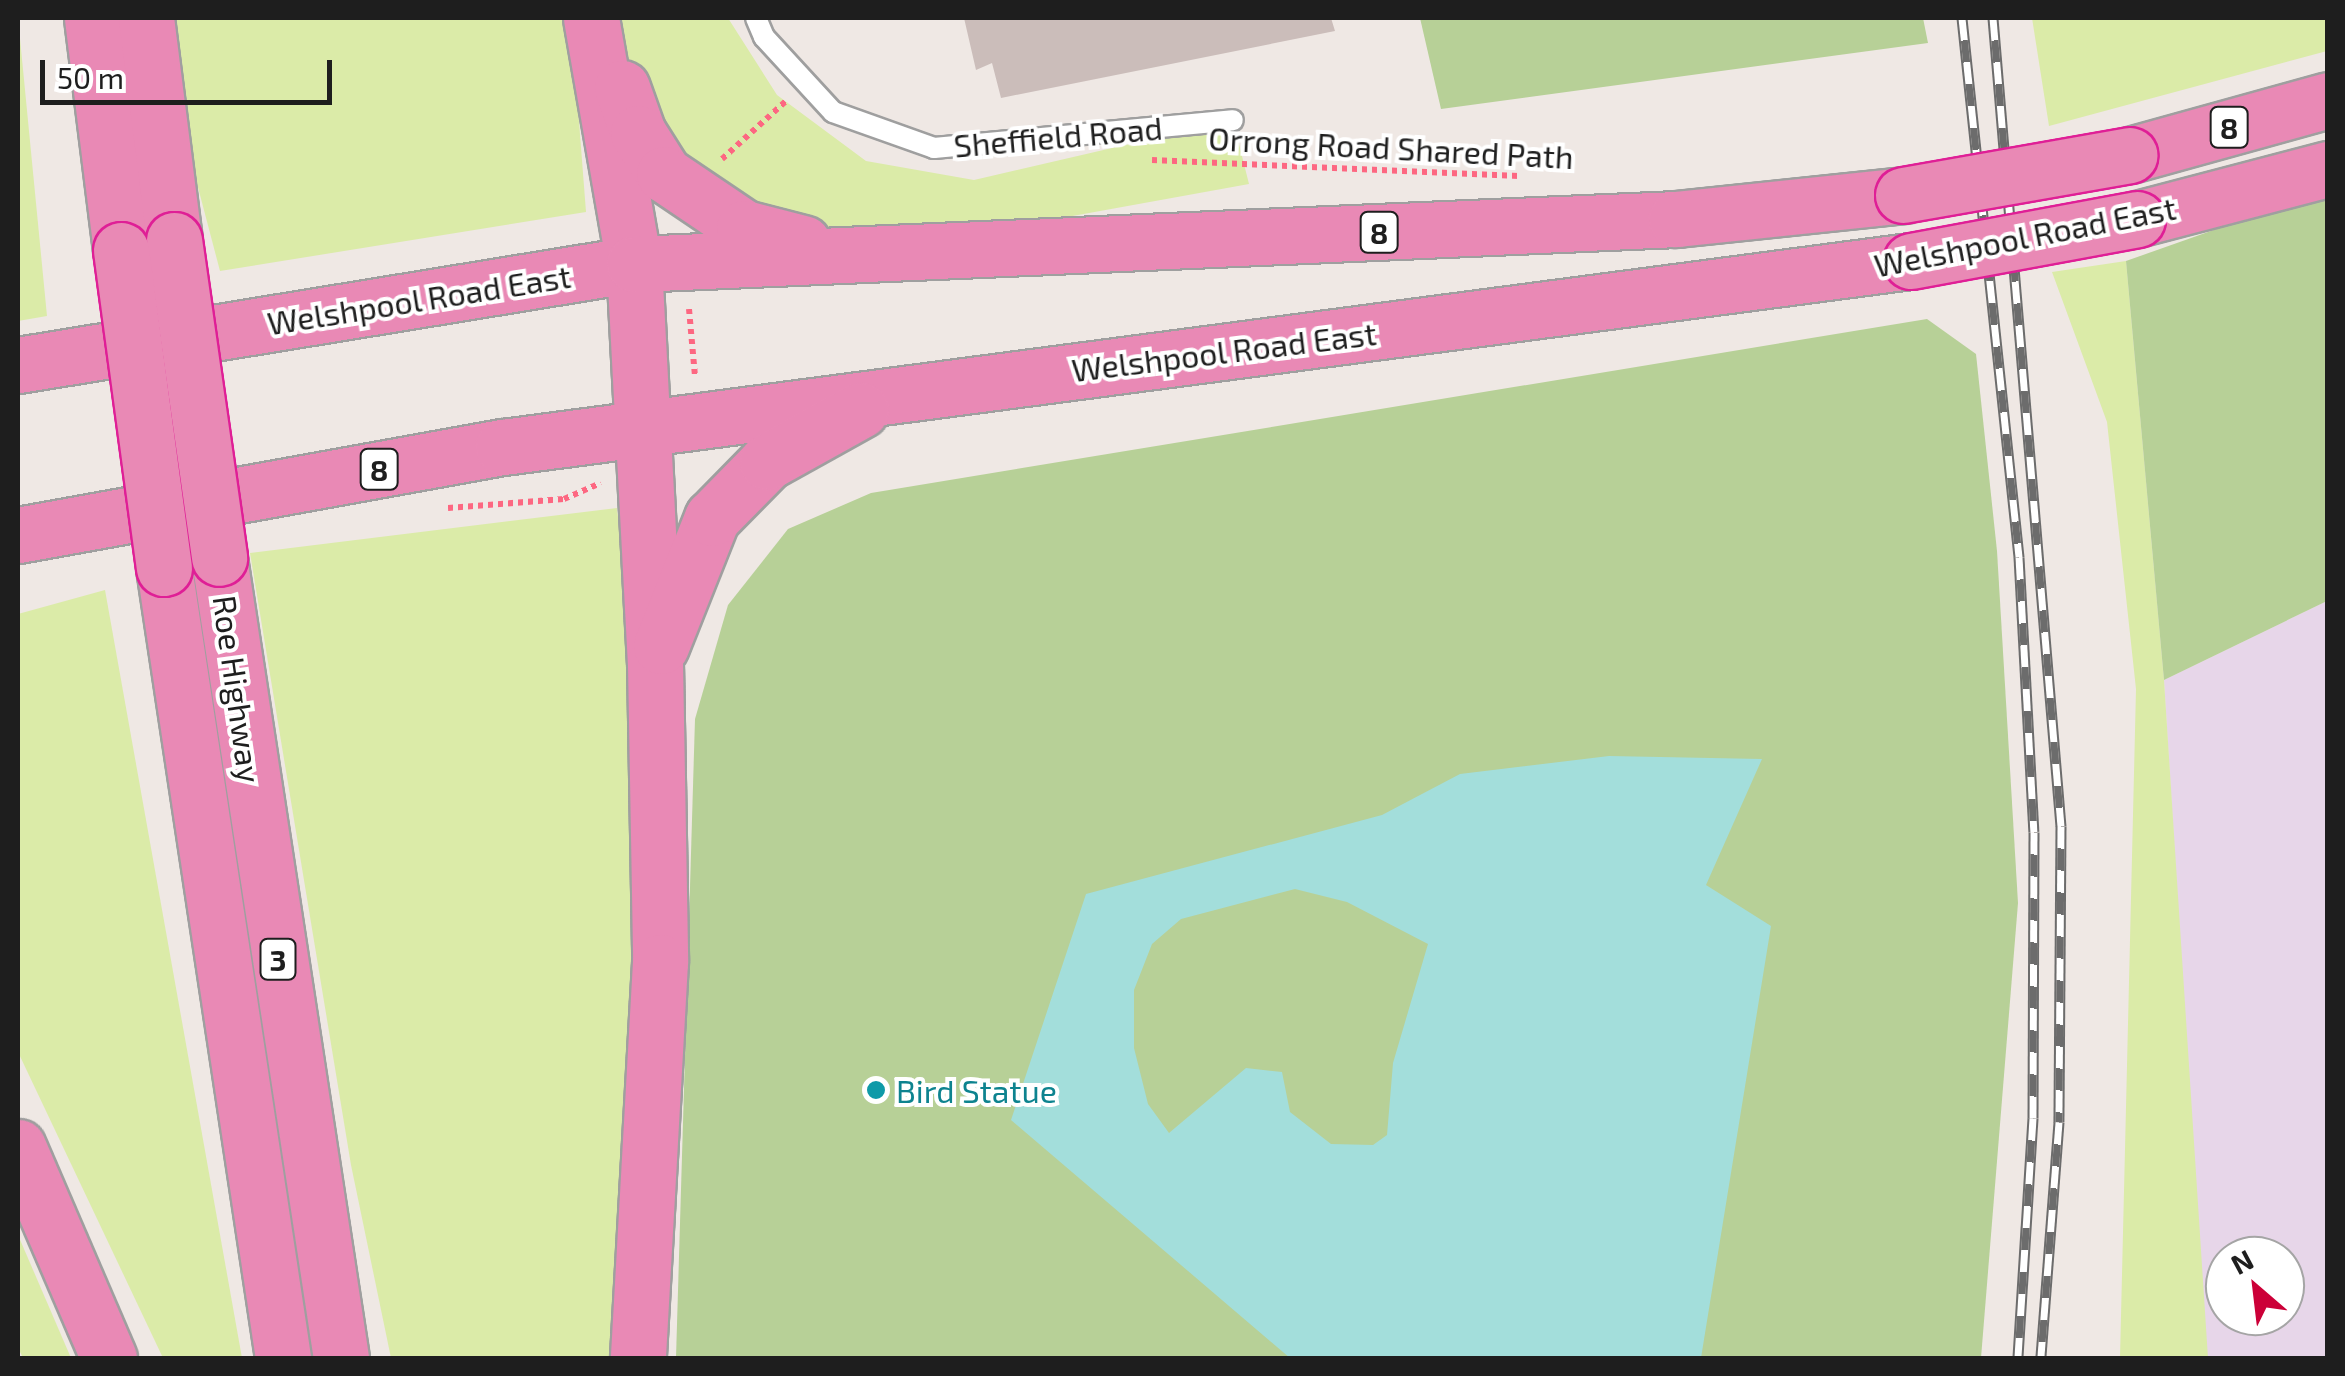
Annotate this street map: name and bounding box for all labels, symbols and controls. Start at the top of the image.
scale bar [45,40,338,102]
text: 50 m [57,59,124,95]
road number: 8 [2209,102,2249,152]
street label: Sheffield Road [952,108,1164,164]
street label: Orrong Road Shared Path [1207,118,1575,176]
street label: Welshpool Road East [1870,188,2180,284]
road number: 8 [1359,207,1399,257]
street label: Welshpool Road East [264,256,574,342]
street label: Welshpool Road East [1069,313,1379,389]
road number: 8 [359,444,399,494]
street label: Roe Highway [206,593,270,785]
road number: 3 [258,934,298,984]
place label: Bird Statue [896,1071,1057,1109]
marker: Bird Statue [865,1079,887,1101]
north arrow [2205,1236,2305,1336]
text: N [2225,1242,2259,1281]

